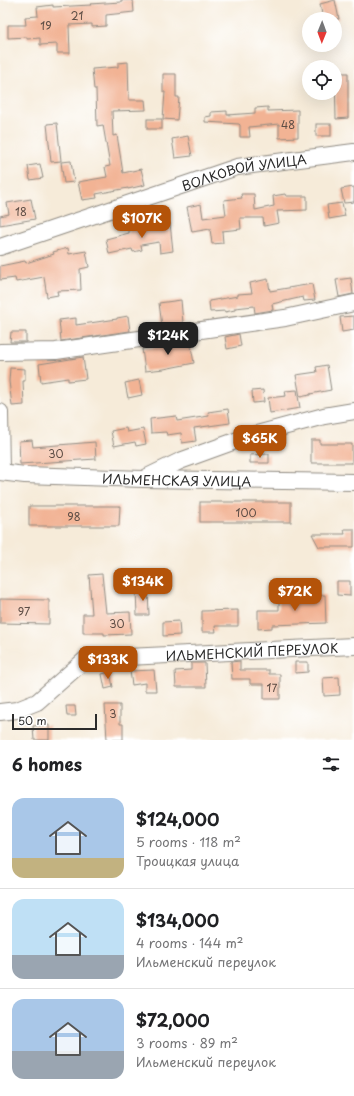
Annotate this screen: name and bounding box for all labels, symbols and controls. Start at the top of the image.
house number: 21 [71,7,83,24]
north arrow [302,12,342,52]
map controls [302,12,342,100]
house number: 19 [40,17,52,34]
button: locate [302,60,342,100]
house number: 48 [281,116,295,133]
street label: ВОЛКОВОЙ УЛИЦА [179,149,308,195]
house number: 18 [15,203,27,220]
pin: $107K [114,205,170,239]
text: $107K [122,208,162,227]
pin: $124K [140,322,196,356]
text: $124K [147,325,189,344]
pin: $65K [236,425,284,459]
text: $65K [242,428,278,447]
house number: 30 [48,445,64,462]
street label: ИЛЬМЕНСКАЯ УЛИЦА [102,468,251,490]
house number: 100 [235,504,257,521]
house number: 98 [67,508,81,525]
pin: $134K [115,568,171,602]
text: $134K [122,571,164,590]
pin: $72K [271,578,319,612]
text: $72K [278,581,312,600]
house number: 97 [18,603,30,620]
house number: 30 [109,615,125,632]
street label: ИЛЬМЕНСКИЙ ПЕРЕУЛОК [165,637,339,665]
pin: $133K [80,646,136,680]
text: $133K [88,649,128,668]
house number: 17 [267,679,278,696]
house number: 3 [109,705,117,722]
scale bar [12,712,97,731]
text: 50 m [18,712,47,729]
text: 6 homes [12,751,82,777]
icon: filters [320,753,342,775]
text: $124,000 [136,806,219,832]
icon: home [44,814,92,862]
text: 5 rooms · 118 m² [136,832,241,851]
text: Троицкая улица [136,851,239,870]
text: $134,000 [136,907,219,933]
icon: home [44,915,92,963]
text: 4 rooms · 144 m² [136,933,244,952]
text: Ильменский переулок [136,952,276,971]
text: $72,000 [136,1007,210,1033]
icon: home [44,1015,92,1063]
text: 3 rooms · 89 m² [136,1033,238,1052]
text: Ильменский переулок [136,1052,276,1071]

